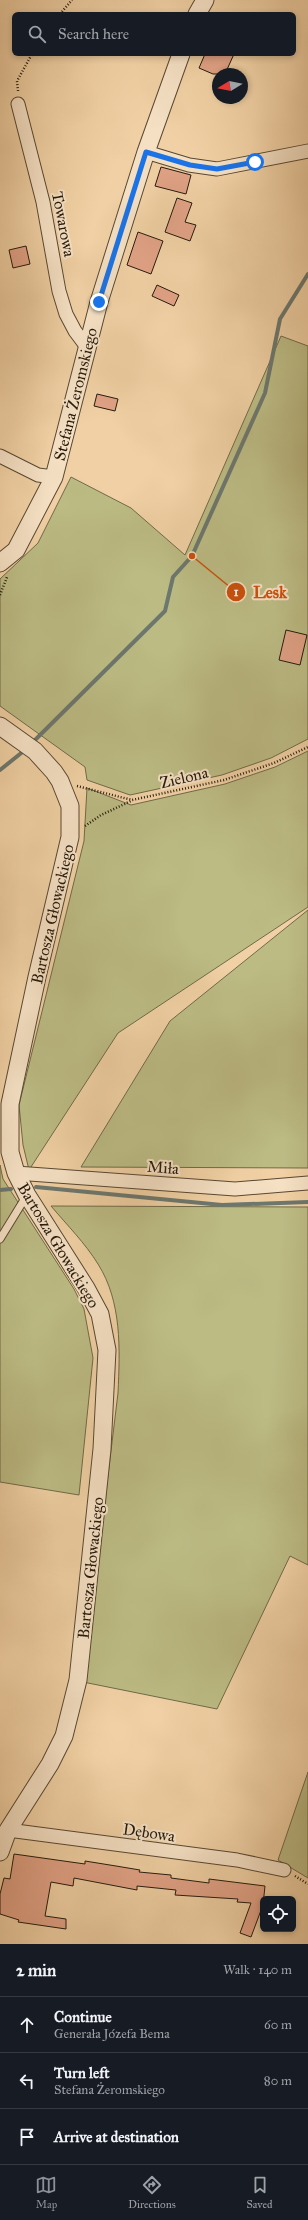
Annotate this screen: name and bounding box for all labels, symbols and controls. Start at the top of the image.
search box [12,12,296,56]
icon: search [26,23,48,45]
text: Search here [58,25,129,43]
north arrow [212,68,248,104]
route start [246,153,264,171]
street label: Towarowa [48,190,79,259]
route end [90,293,108,311]
street label: Stefana Żeromskiego [49,325,102,463]
callout: Lesk [226,577,295,606]
text: Lesk [253,582,288,603]
text: 1 [234,585,239,599]
street label: Zielona [158,763,210,792]
street label: Bartosza Głowackiego [27,842,79,986]
street label: Miła [146,1157,180,1178]
street label: Bartosza Głowackiego [13,1179,103,1312]
street label: Bartosza Głowackiego [74,1496,108,1640]
street label: Dębowa [122,1819,176,1846]
map controls [260,1896,296,1932]
button: locate [260,1896,296,1932]
text: 2 min [16,1960,56,1981]
text: Walk · 140 m [223,1962,292,1978]
text: Continue [54,2008,112,2026]
icon: ahead [16,2014,38,2036]
text: 60 m [264,2017,292,2033]
text: Generała Józefa Bema [54,2026,170,2042]
text: Turn left [54,2064,110,2082]
icon: left [16,2070,38,2092]
text: 80 m [264,2073,292,2089]
text: Stefana Żeromskiego [54,2082,165,2098]
icon: arrive [16,2126,38,2148]
text: Arrive at destination [54,2128,179,2146]
tab: Map [35,2174,57,2211]
tab: Directions [128,2174,176,2211]
tab: Saved [246,2174,273,2211]

